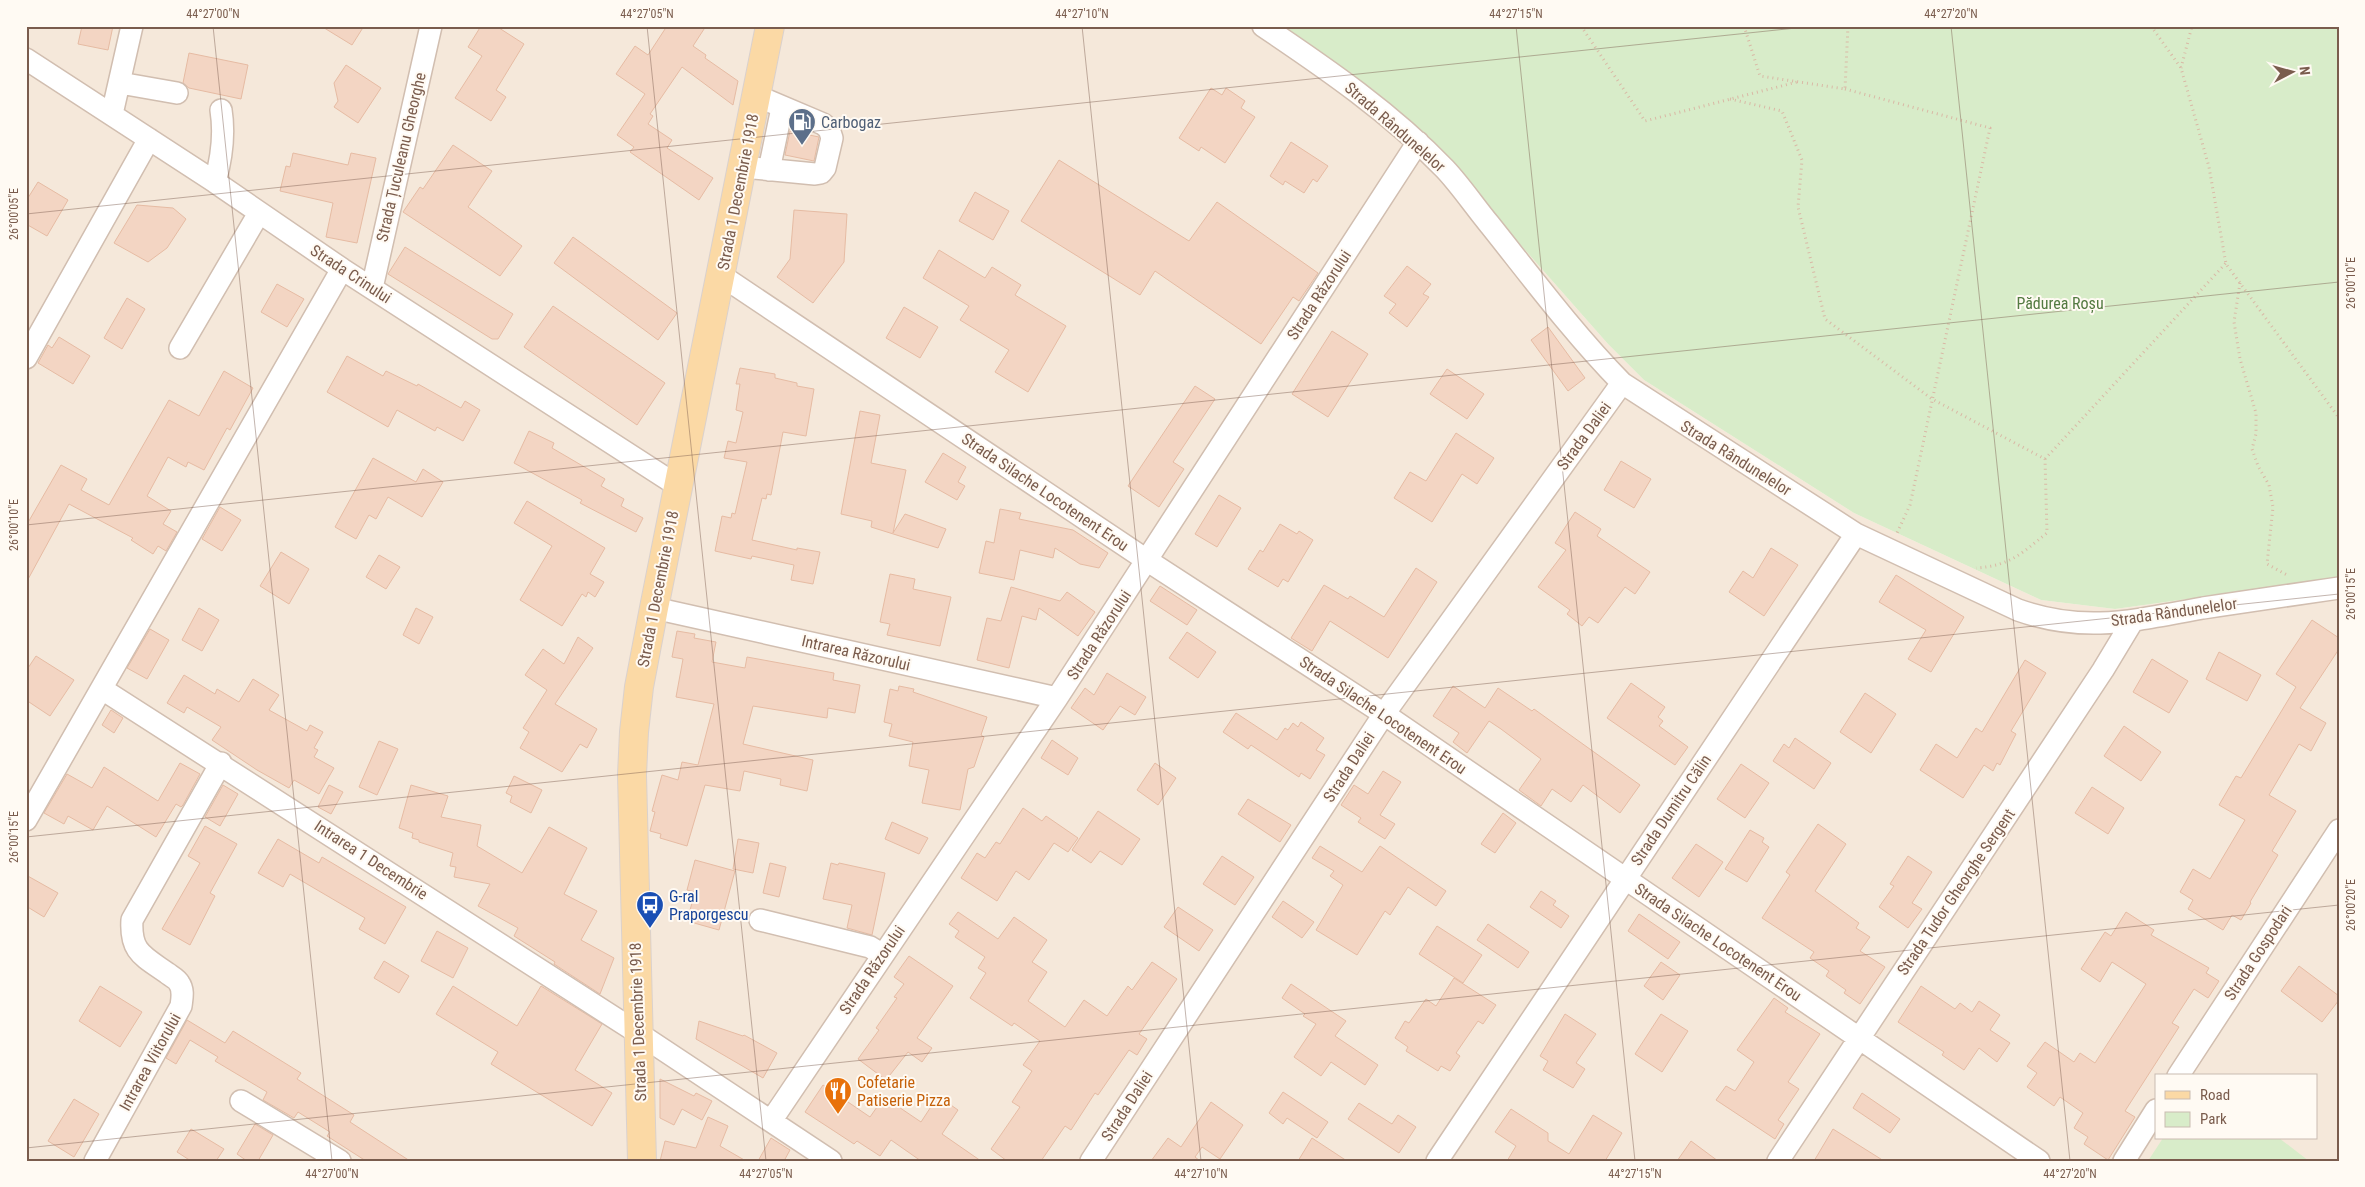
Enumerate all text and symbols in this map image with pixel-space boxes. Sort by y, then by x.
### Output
text: 44°27'00"N [186,7,240,21]
text: 44°27'05"N [620,7,674,21]
text: 44°27'10"N [1055,7,1109,21]
text: 44°27'15"N [1489,7,1543,21]
text: 44°27'20"N [1924,7,1978,21]
north arrow [2268,48,2318,98]
text: N [2297,66,2313,76]
street label: Strada Țuculeanu Gheorghe [372,70,431,244]
street label: Strada Rândunelelor [1341,78,1449,176]
fuel station icon: Carbogaz [787,107,817,146]
street label: Strada 1 Decembrie 1918 [714,112,762,272]
place label: Carbogaz [821,113,881,132]
text: 26°00'05"E [7,188,21,240]
street label: Strada Crinului [307,241,395,307]
street label: Strada Răzorului [1283,247,1355,343]
text: 26°00'10"E [2344,257,2358,309]
park label: Pădurea Roșu [2016,294,2104,314]
street label: Strada Daliei [1553,398,1615,474]
street label: Strada Rândunelelor [1677,416,1795,500]
street label: Strada Silache Locotenent Erou [958,429,1132,555]
text: 26°00'10"E [7,499,21,551]
street label: Strada 1 Decembrie 1918 [634,509,682,669]
text: 26°00'15"E [2344,568,2358,620]
street label: Strada Răzorului [1063,587,1135,683]
street label: Strada Rândunelelor [2110,594,2238,630]
street label: Intrarea Răzorului [800,631,912,675]
street label: Strada Silache Locotenent Erou [1296,652,1470,778]
street label: Strada Daliei [1319,728,1379,806]
street label: Strada Dumitru Călin [1627,751,1715,869]
street label: Strada Tudor Gheorghe Sergent [1893,805,2019,979]
text: 26°00'15"E [7,811,21,863]
street label: Intrarea 1 Decembrie [311,816,431,904]
street label: Strada Silache Locotenent Erou [1631,879,1805,1005]
text: 26°00'20"E [2344,879,2358,931]
place label: G-ral Praporgescu [669,887,749,924]
bus stop icon: G-ral Praporgescu [635,890,665,929]
street label: Strada Gospodari [2220,902,2296,1004]
street label: Strada Răzorului [835,922,909,1018]
street label: Strada 1 Decembrie 1918 [626,942,650,1102]
street label: Intrarea Viitorului [115,1010,185,1114]
street label: Strada Daliei [1097,1067,1157,1145]
place label: Cofetarie Patiserie Pizza [857,1073,951,1110]
legend [2155,1074,2318,1140]
restaurant icon: Cofetarie Patiserie Pizza [823,1076,853,1115]
text: Road [2200,1086,2230,1104]
text: Park [2200,1110,2227,1128]
text: 44°27'00"N [305,1167,359,1181]
text: 44°27'05"N [739,1167,793,1181]
text: 44°27'10"N [1174,1167,1228,1181]
text: 44°27'15"N [1608,1167,1662,1181]
text: 44°27'20"N [2043,1167,2097,1181]

